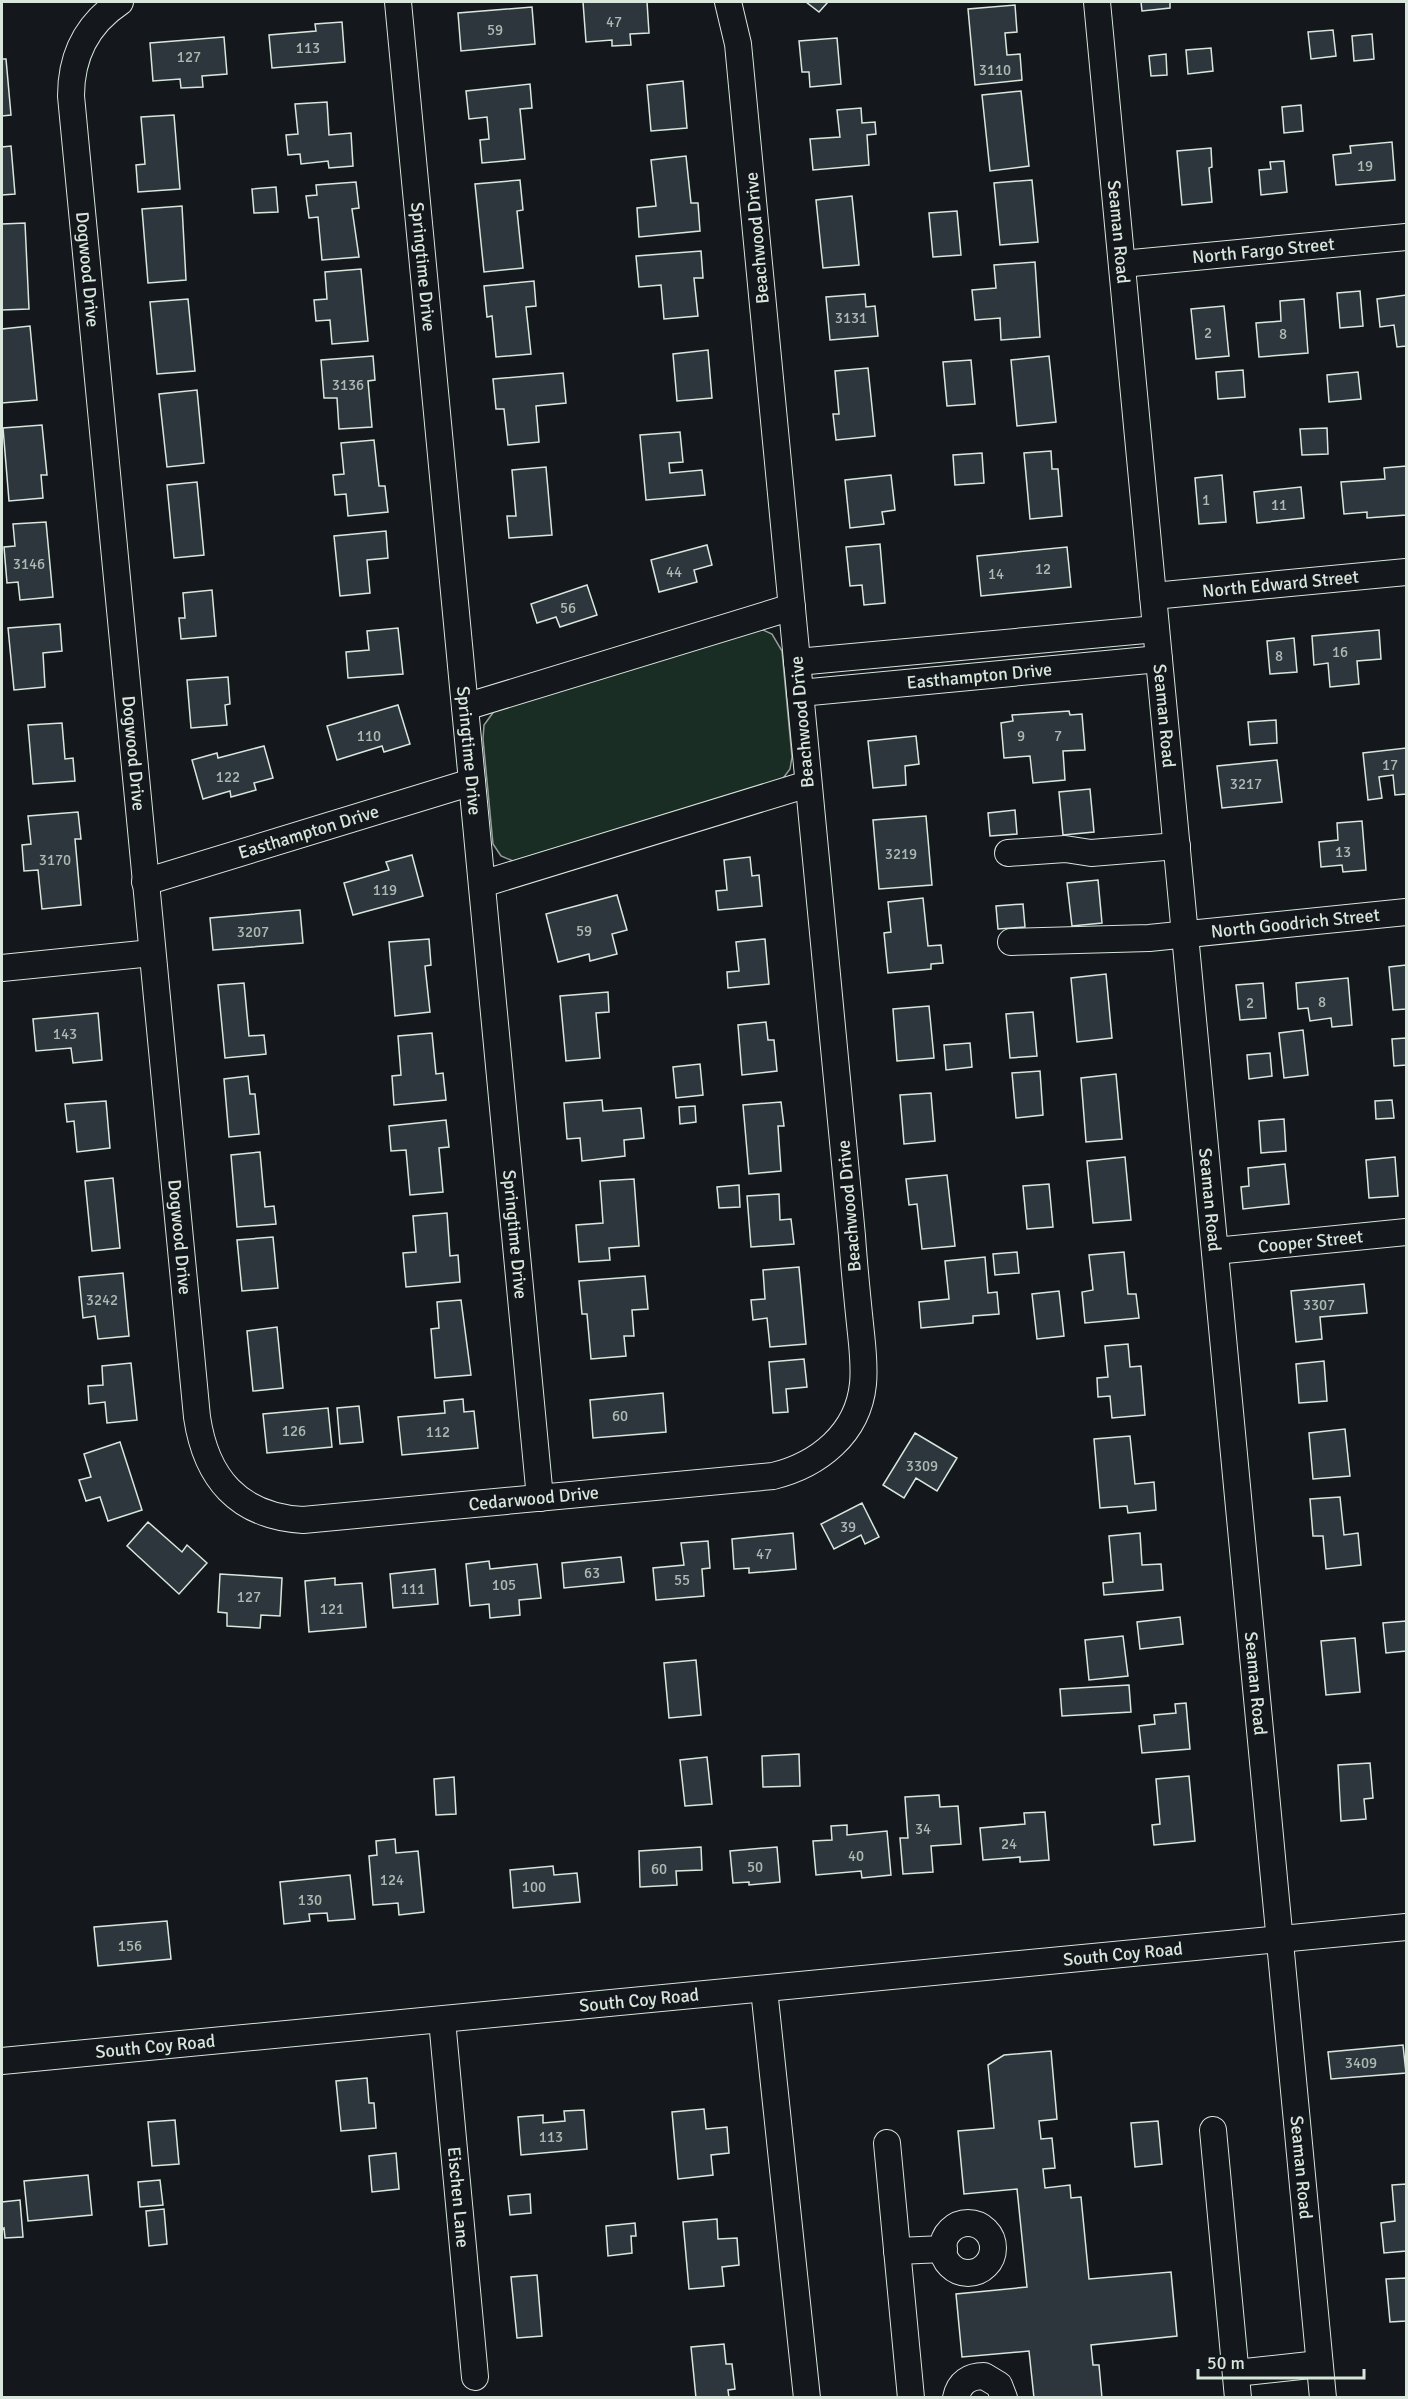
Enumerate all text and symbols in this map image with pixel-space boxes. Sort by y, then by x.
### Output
house number: 47 [606,13,622,31]
house number: 59 [487,21,503,39]
house number: 113 [296,39,320,57]
house number: 127 [177,48,201,66]
house number: 3110 [979,61,1011,79]
house number: 19 [1357,157,1373,175]
street label: Beachwood Drive [740,171,774,305]
street label: Seaman Road [1103,179,1135,285]
street label: Springtime Drive [406,201,440,332]
street label: Dogwood Drive [71,211,104,328]
street label: North Fargo Street [1191,233,1336,268]
house number: 3131 [835,309,867,327]
house number: 2 [1204,324,1212,342]
house number: 8 [1279,325,1287,343]
house number: 3136 [332,376,364,394]
house number: 1 [1202,491,1210,509]
house number: 11 [1271,496,1287,514]
house number: 3146 [13,555,45,573]
house number: 12 [1035,560,1051,578]
house number: 44 [666,563,682,581]
house number: 14 [988,565,1004,583]
street label: North Edward Street [1201,566,1360,602]
house number: 56 [560,599,576,617]
house number: 16 [1332,643,1348,661]
house number: 8 [1275,647,1283,665]
street label: Beachwood Drive [785,655,819,789]
street label: Easthampton Drive [906,658,1053,694]
street label: Seaman Road [1148,663,1180,769]
street label: Springtime Drive [452,685,486,816]
street label: Dogwood Drive [117,695,150,812]
house number: 110 [357,727,381,745]
house number: 9 [1017,727,1025,745]
house number: 7 [1054,727,1062,745]
house number: 17 [1382,756,1398,774]
house number: 122 [216,768,240,786]
house number: 3217 [1230,775,1262,793]
street label: Easthampton Drive [236,800,381,864]
house number: 13 [1335,843,1351,861]
house number: 3219 [885,845,917,863]
house number: 3170 [39,851,71,869]
house number: 119 [373,881,397,899]
street label: North Goodrich Street [1210,904,1381,943]
house number: 59 [576,922,592,940]
house number: 3207 [237,923,269,941]
house number: 8 [1318,993,1326,1011]
house number: 2 [1246,994,1254,1012]
house number: 143 [53,1025,77,1043]
street label: Beachwood Drive [832,1139,866,1273]
street label: Seaman Road [1194,1147,1226,1252]
street label: Springtime Drive [498,1169,532,1300]
street label: Dogwood Drive [163,1178,196,1296]
street label: Cooper Street [1257,1225,1364,1258]
house number: 3242 [86,1291,118,1309]
house number: 3307 [1303,1296,1335,1314]
house number: 60 [612,1407,628,1425]
house number: 126 [282,1422,306,1440]
house number: 112 [426,1423,450,1441]
house number: 3309 [906,1457,938,1475]
street label: Cedarwood Drive [468,1481,600,1515]
house number: 39 [840,1518,856,1536]
house number: 47 [756,1545,772,1563]
house number: 63 [584,1564,600,1582]
house number: 55 [674,1571,690,1589]
house number: 105 [492,1576,516,1594]
house number: 111 [401,1580,425,1598]
house number: 127 [237,1588,261,1606]
house number: 121 [320,1600,344,1618]
street label: Seaman Road [1240,1631,1271,1736]
house number: 34 [915,1820,931,1838]
house number: 24 [1001,1835,1017,1853]
house number: 40 [848,1847,864,1865]
house number: 50 [747,1858,763,1876]
house number: 60 [651,1860,667,1878]
house number: 124 [380,1871,404,1889]
house number: 100 [522,1878,546,1896]
house number: 130 [298,1891,322,1909]
house number: 156 [118,1937,142,1955]
street label: South Coy Road [1062,1937,1184,1971]
street label: South Coy Road [578,1984,700,2017]
street label: South Coy Road [94,2030,216,2063]
house number: 3409 [1345,2054,1377,2072]
street label: Seaman Road [1285,2115,1317,2220]
house number: 113 [539,2128,563,2146]
street label: Eischen Lane [443,2146,474,2249]
scale bar [1198,2342,1364,2380]
text: 50 m [1207,2352,1245,2374]

